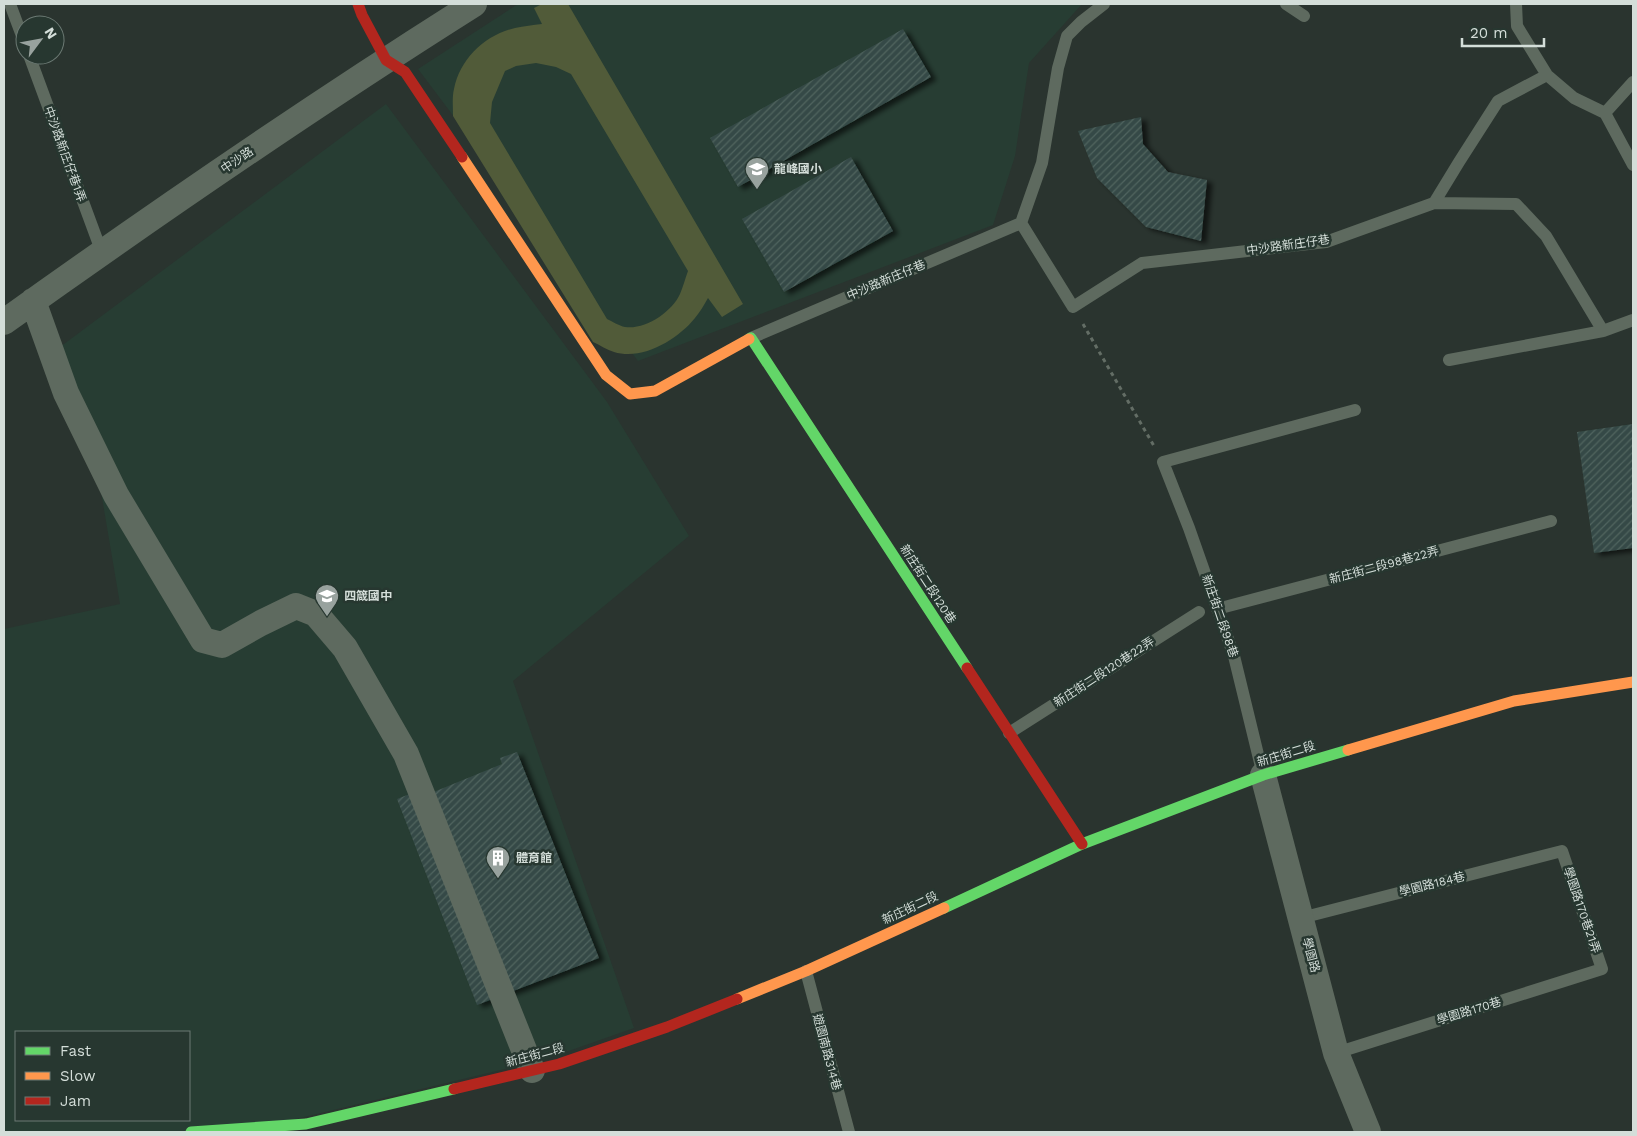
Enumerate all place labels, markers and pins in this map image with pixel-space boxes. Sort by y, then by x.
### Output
school or university icon: 龍峰國小 [744,156,770,190]
place label: 龍峰國小 [774,162,822,176]
school or university icon: 四箴國中 [314,583,340,617]
place label: 四箴國中 [344,589,392,603]
building icon: 體育館 [485,845,511,879]
place label: 體育館 [516,851,552,865]

